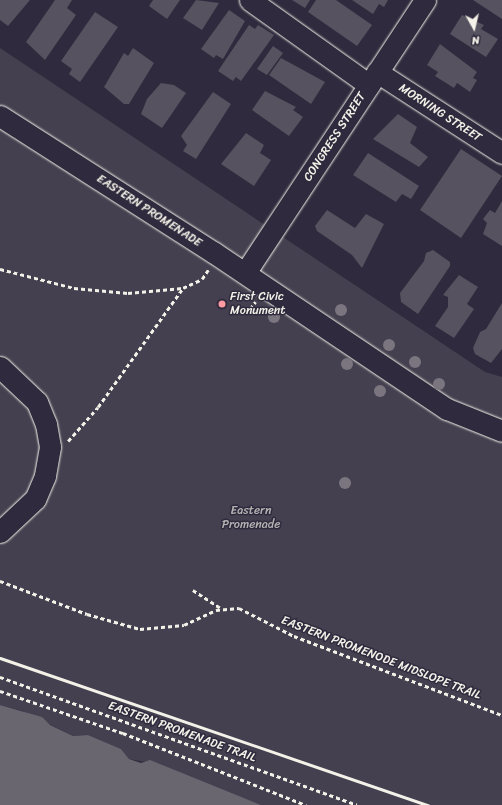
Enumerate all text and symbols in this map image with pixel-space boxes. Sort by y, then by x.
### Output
north arrow [454,8,494,48]
text: N [471,30,481,50]
street label: MORNING STREET [395,81,485,145]
street label: CONGRESS STREET [301,90,369,184]
street label: EASTERN PROMENADE [94,172,204,250]
place label: First Civic Monument [230,290,286,318]
marker: First Civic Monument [217,299,227,309]
park label: Eastern Promenade [222,504,280,532]
street label: EASTERN PROMENODE MIDSLOPE TRAIL [278,613,484,703]
street label: EASTERN PROMENADE TRAIL [106,698,258,766]

